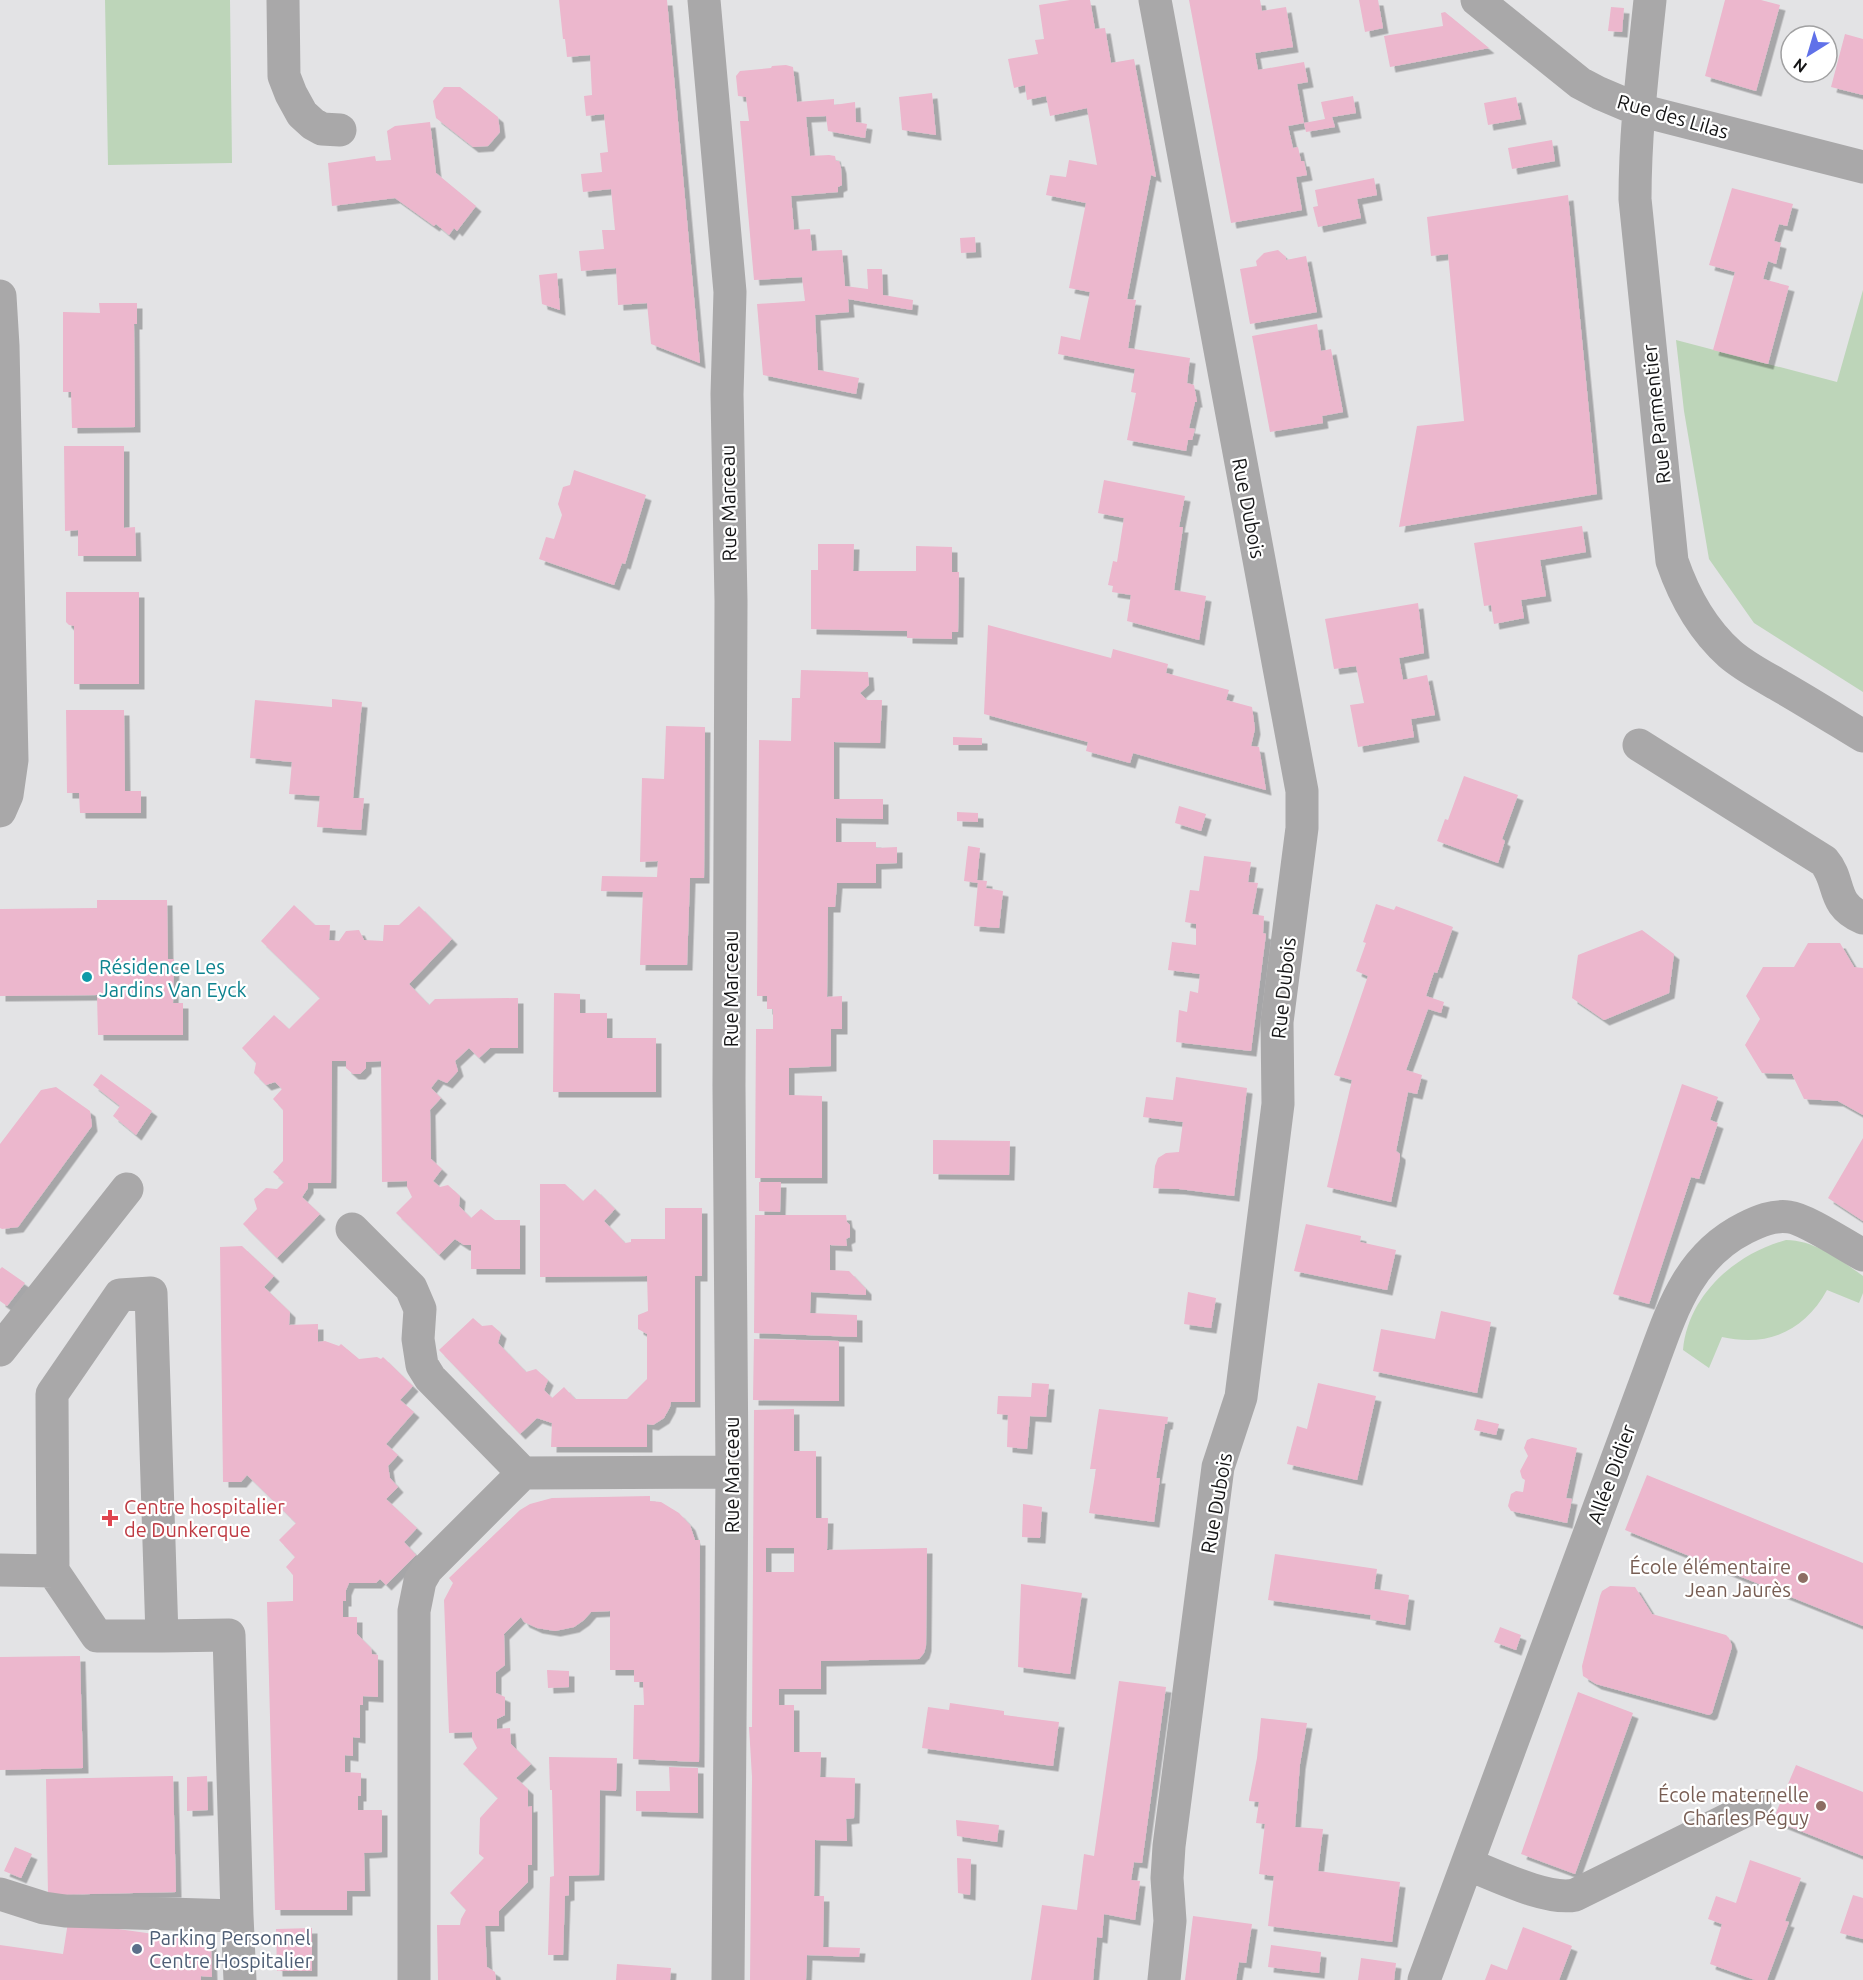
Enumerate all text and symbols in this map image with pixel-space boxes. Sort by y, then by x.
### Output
north arrow [1779,24,1839,84]
text: N [1790,55,1810,77]
street label: Rue des Lilas [1615,89,1731,143]
street label: Rue Parmentier [1637,343,1675,485]
street label: Rue Marceau [715,444,741,562]
street label: Rue Dubois [1228,456,1270,560]
street label: Rue Marceau [719,931,742,1047]
street label: Rue Dubois [1266,936,1300,1040]
place label: Résidence Les Jardins Van Eyck [99,955,247,1001]
marker: Résidence Les Jardins Van Eyck [80,970,94,984]
street label: Rue Marceau [720,1417,743,1533]
street label: Allée Didier [1582,1421,1640,1527]
street label: Rue Dubois [1196,1451,1236,1555]
place label: Centre hospitalier de Dunkerque [124,1495,285,1541]
marker: Centre hospitalier de Dunkerque [101,1509,119,1527]
place label: École élémentaire Jean Jaurès [1629,1555,1791,1601]
marker: École élémentaire Jean Jaurès [1796,1571,1810,1585]
place label: École maternelle Charles Péguy [1658,1783,1809,1829]
marker: École maternelle Charles Péguy [1814,1799,1828,1813]
place label: Parking Personnel Centre Hospitalier [149,1926,313,1972]
marker: Parking Personnel Centre Hospitalier [130,1942,144,1956]

